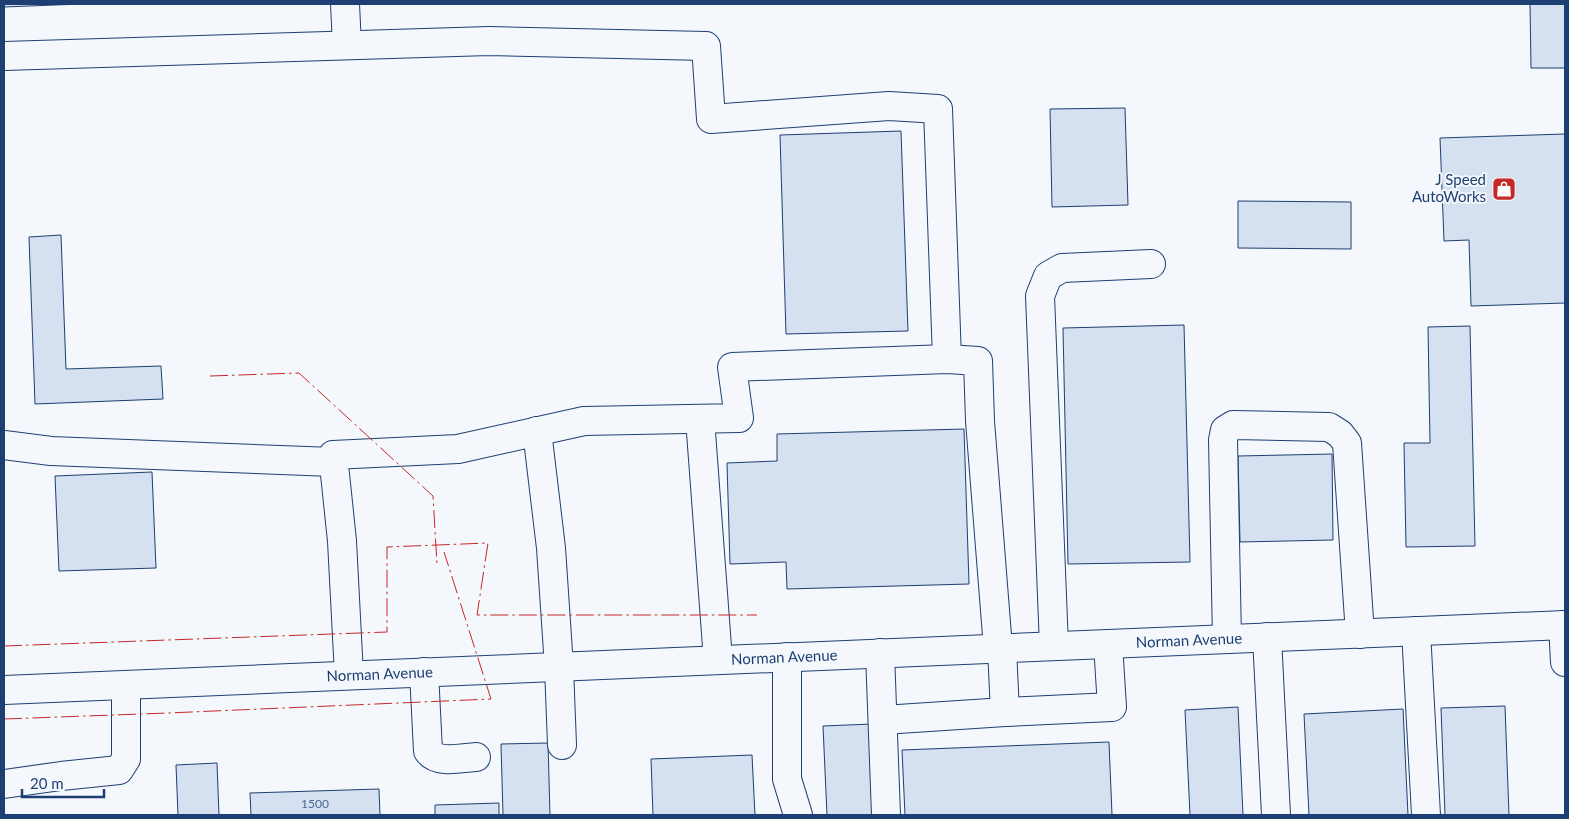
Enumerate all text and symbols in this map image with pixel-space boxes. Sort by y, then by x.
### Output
place label: J Speed AutoWorks [1412,170,1486,205]
shop icon: J Speed AutoWorks [1491,176,1517,202]
street label: Norman Avenue [1135,628,1243,651]
street label: Norman Avenue [731,645,838,668]
street label: Norman Avenue [326,662,433,685]
scale bar [22,766,105,798]
text: 20 m [30,774,64,792]
house number: 1500 [301,796,329,811]

